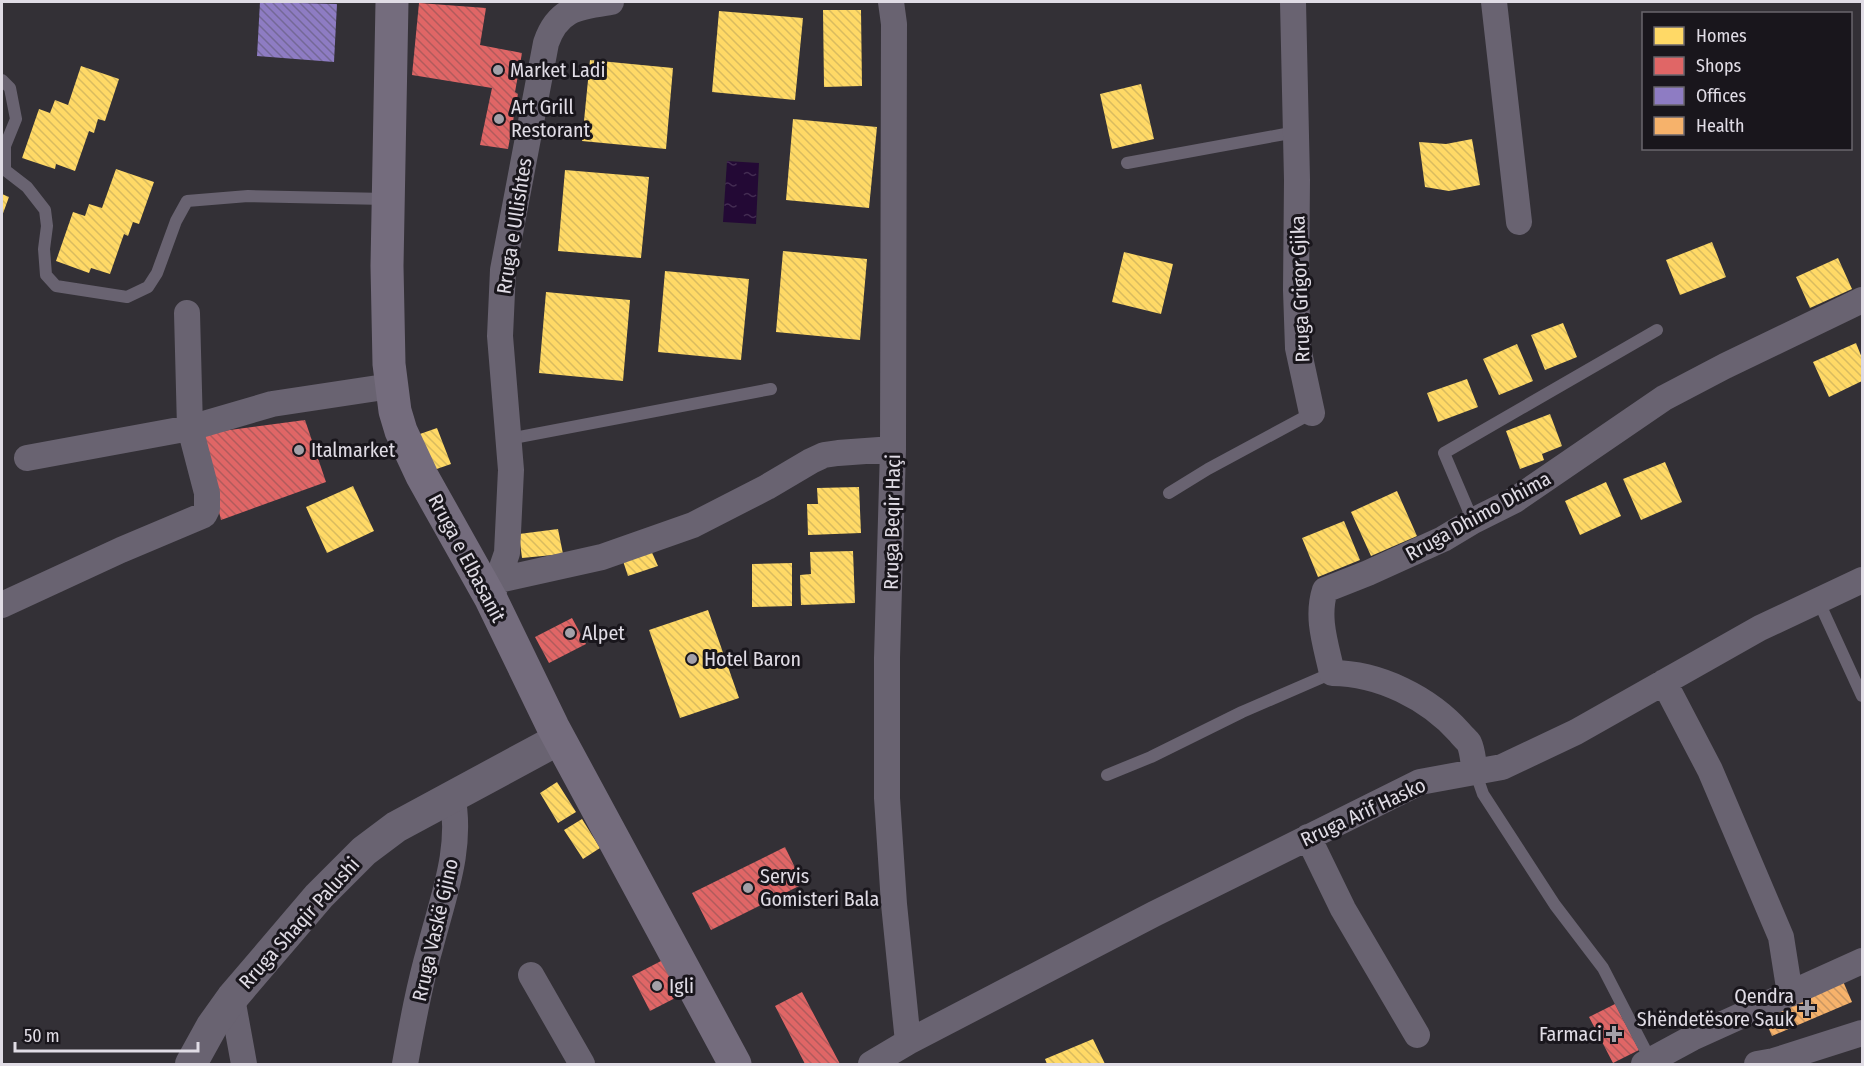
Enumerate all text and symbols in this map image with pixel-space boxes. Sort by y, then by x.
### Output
legend [1642,12,1852,150]
text: Homes [1696,25,1747,47]
text: Shops [1696,55,1741,77]
place label: Market Ladi [510,58,606,82]
marker: Market Ladi [491,63,505,77]
text: Offices [1696,85,1746,107]
place label: Art Grill Restorant [511,95,590,142]
marker: Art Grill Restorant [492,112,506,126]
text: Health [1696,115,1744,137]
street label: Rruga e Ullishtes [491,156,537,296]
street label: Rruga Grigor Gjika [1285,215,1315,363]
place label: Italmarket [311,438,396,462]
marker: Italmarket [292,443,306,457]
street label: Rruga Beqir Haçi [879,454,905,590]
street label: Rruga Dhimo Dhima [1401,466,1555,566]
street label: Rruga e Elbasanit [423,490,511,626]
place label: Alpet [582,621,625,645]
marker: Alpet [563,626,577,640]
place label: Hotel Baron [704,647,801,671]
marker: Hotel Baron [685,652,699,666]
street label: Rruga Arif Hasko [1297,773,1429,851]
street label: Rruga Shaqir Palushi [234,852,364,994]
street label: Rruga Vaskë Gjino [407,856,463,1004]
place label: Servis Gomisteri Bala [760,864,879,911]
marker: Servis Gomisteri Bala [741,881,755,895]
place label: Igli [669,974,694,998]
marker: Igli [650,979,664,993]
place label: Qendra Shëndetësore Sauk [1637,984,1795,1031]
marker: Qendra Shëndetësore Sauk [1798,999,1816,1017]
scale bar [15,1015,198,1053]
place label: Farmaci [1539,1022,1602,1046]
text: 50 m [24,1025,60,1047]
marker: Farmaci [1607,1027,1621,1041]

